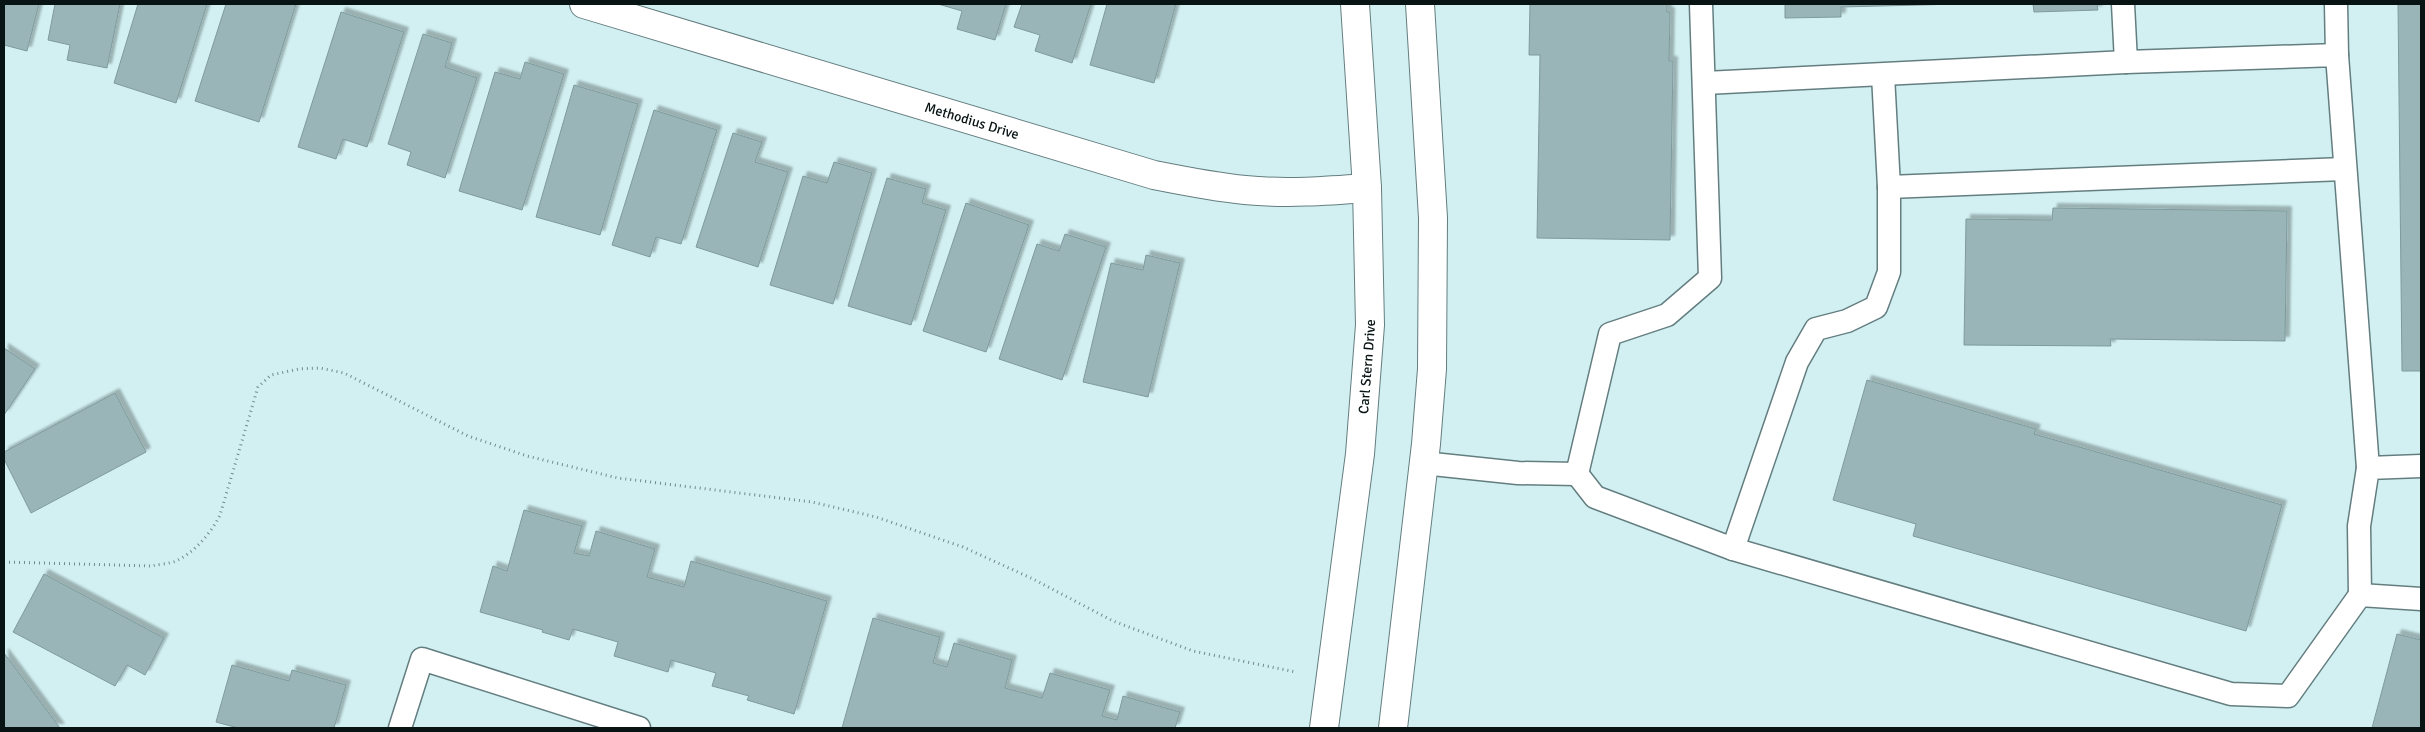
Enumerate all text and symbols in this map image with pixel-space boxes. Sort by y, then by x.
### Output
street label: Methodius Drive [923,98,1021,143]
street label: Carl Stern Drive [1355,319,1379,414]

